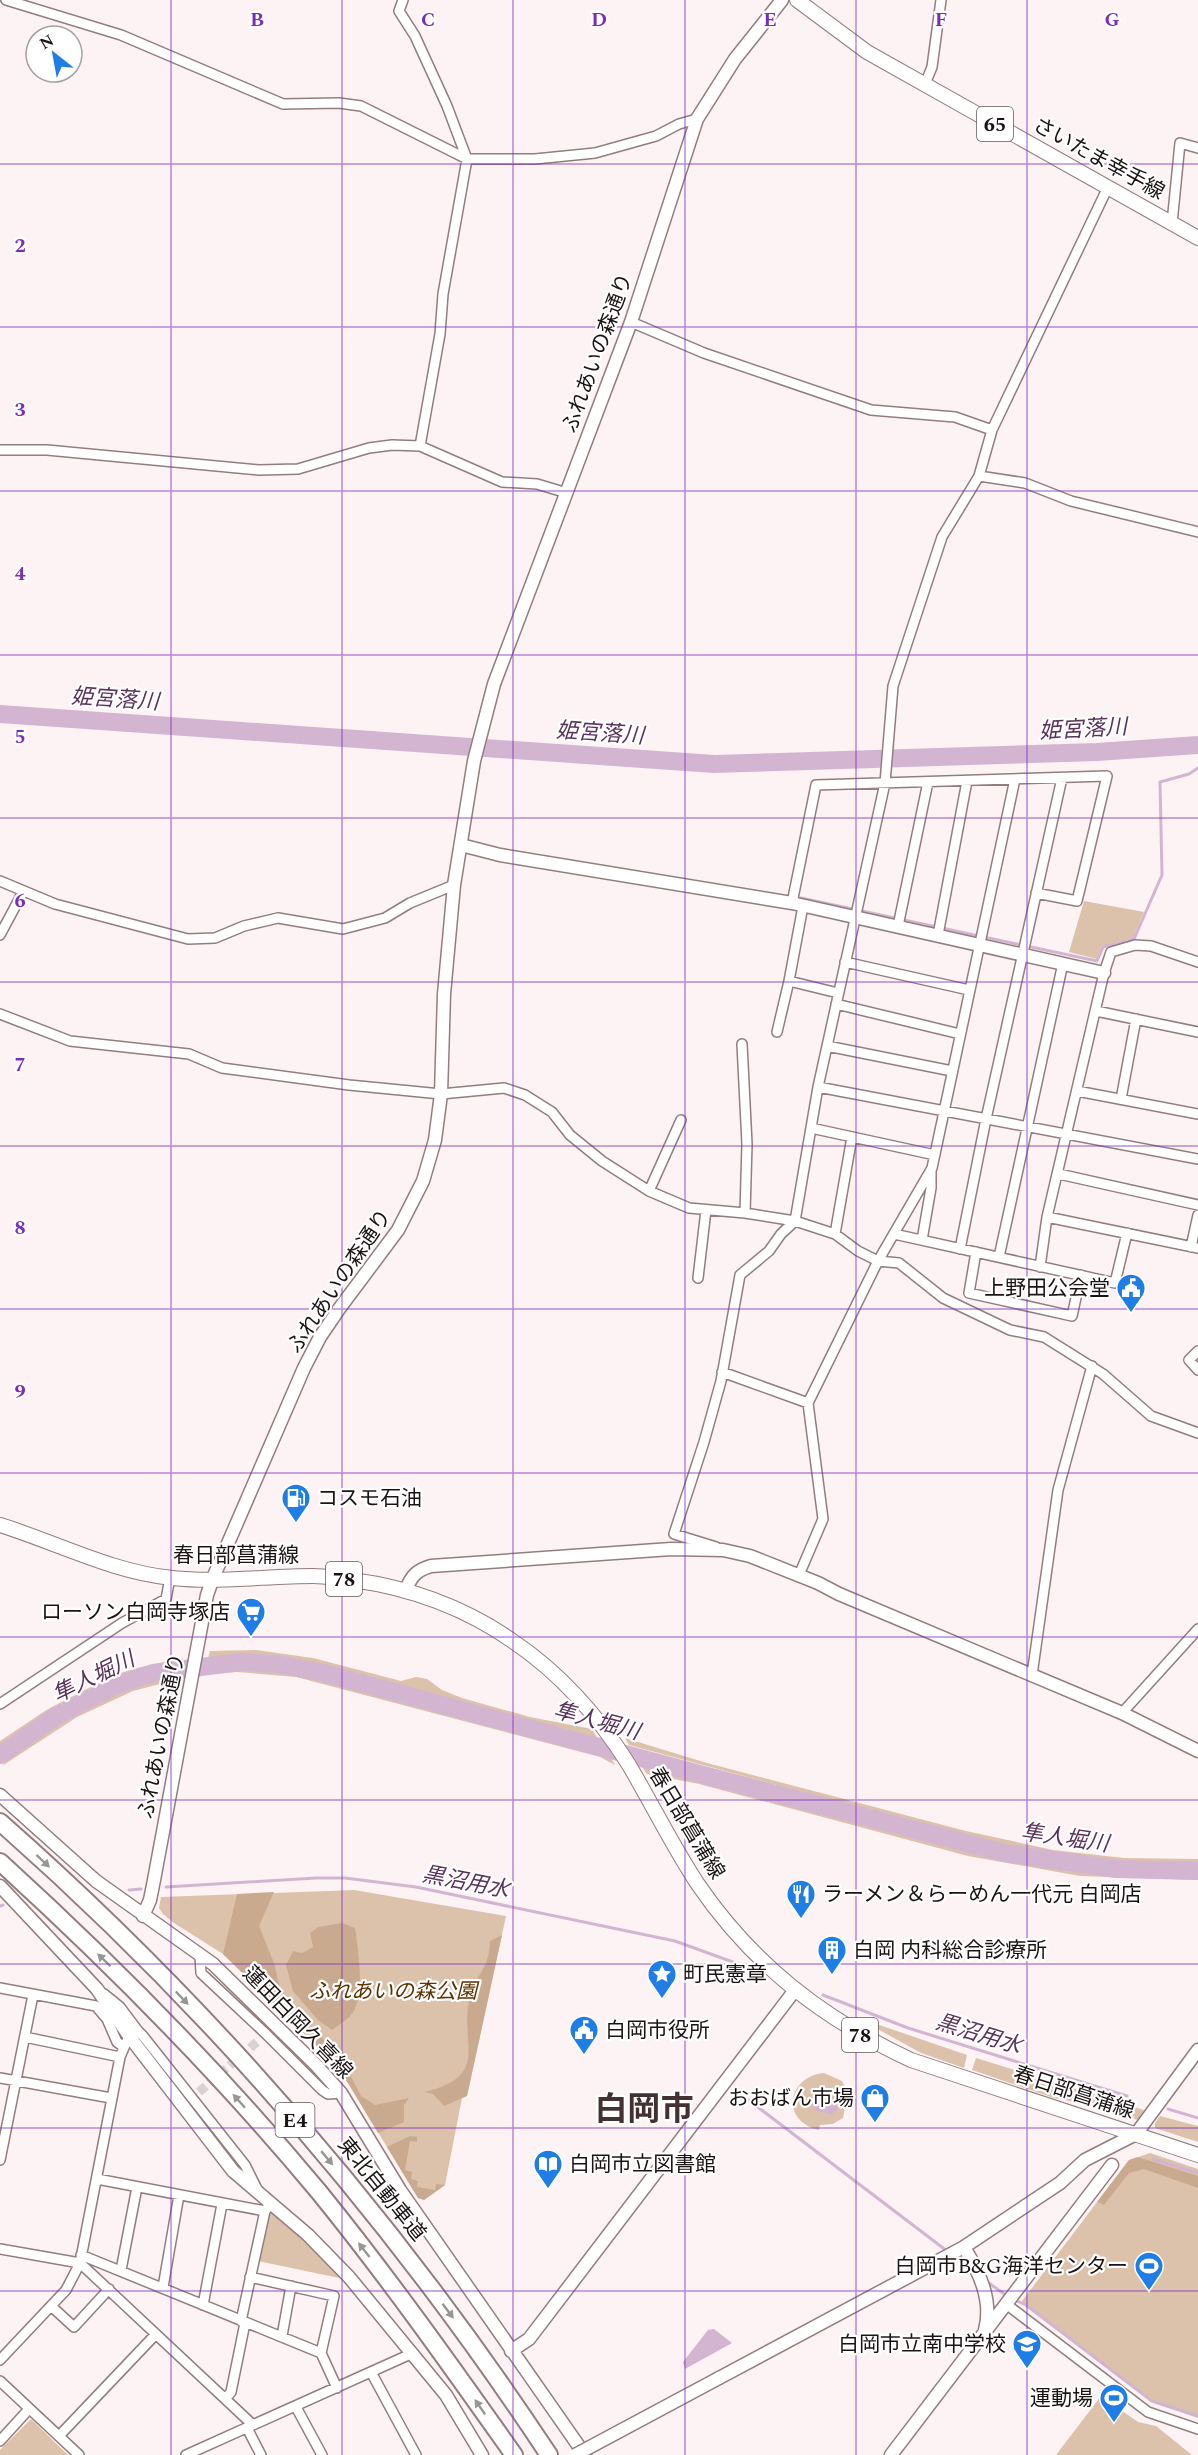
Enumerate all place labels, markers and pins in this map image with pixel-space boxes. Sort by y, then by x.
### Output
public building icon: 上野田公会堂 [1115,1272,1147,1314]
place label: 上野田公会堂 [984,1273,1110,1305]
fuel station icon: コスモ石油 [280,1482,312,1524]
place label: コスモ石油 [317,1483,422,1515]
supermarket icon: ローソン白岡寺塚店 [235,1596,267,1638]
place label: ローソン白岡寺塚店 [41,1597,230,1629]
restaurant icon: ラーメン＆らーめん一代元 白岡店 [785,1878,817,1920]
place label: ラーメン＆らーめん一代元 白岡店 [822,1879,1141,1911]
building icon: 白岡 内科総合診療所 [816,1934,848,1976]
place label: 白岡 内科総合診療所 [853,1935,1047,1967]
place icon: 町民憲章 [646,1958,678,2000]
place label: 町民憲章 [683,1959,767,1991]
public building icon: 白岡市役所 [568,2014,600,2056]
place label: 白岡市役所 [605,2015,710,2047]
shop icon: おおばん市場 [859,2082,891,2124]
place label: おおばん市場 [728,2083,854,2115]
library icon: 白岡市立図書館 [532,2148,564,2190]
place label: 白岡市立図書館 [569,2149,716,2181]
sports icon: 白岡市B&G海洋センター [1133,2250,1165,2292]
place label: 白岡市B&G海洋センター [894,2251,1128,2283]
school or university icon: 白岡市立南中学校 [1011,2328,1043,2370]
place label: 白岡市立南中学校 [838,2329,1006,2361]
sports icon: 運動場 [1098,2382,1130,2424]
place label: 運動場 [1030,2383,1093,2415]

